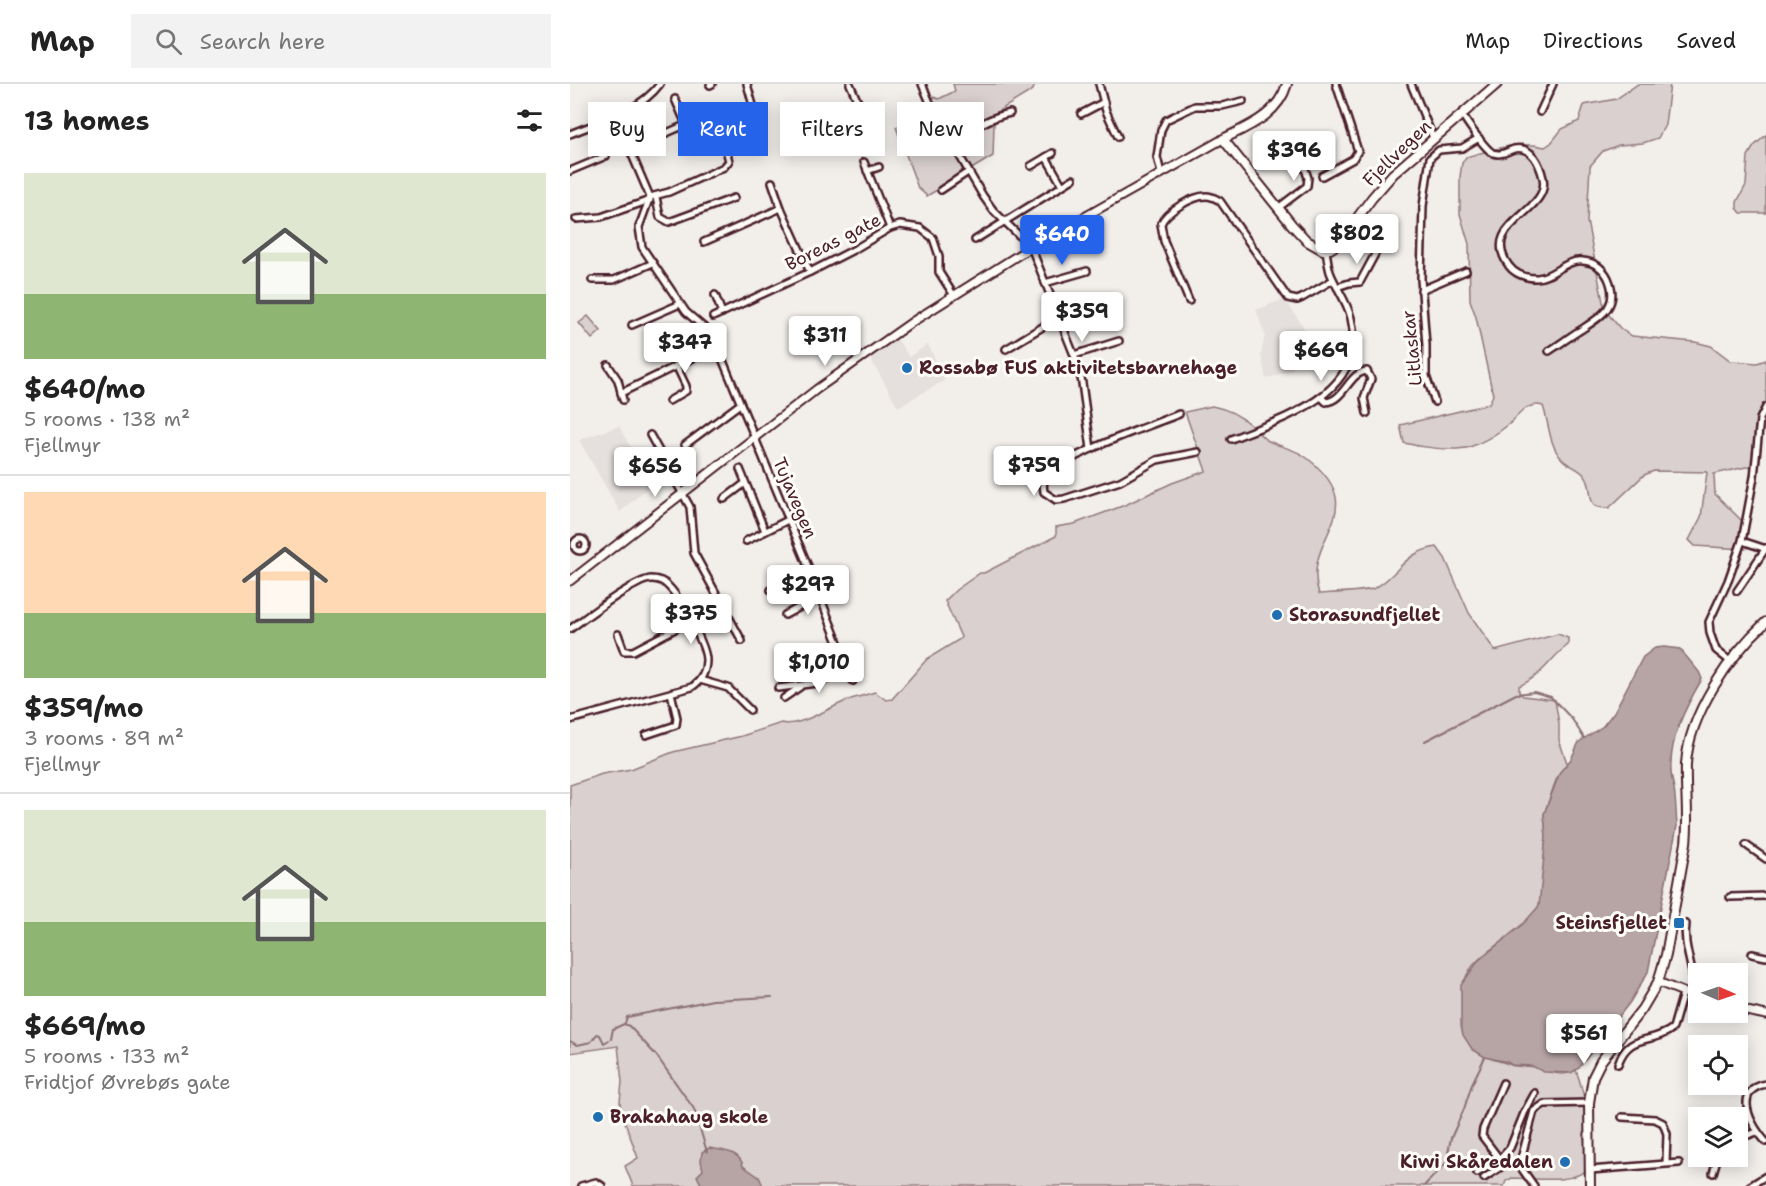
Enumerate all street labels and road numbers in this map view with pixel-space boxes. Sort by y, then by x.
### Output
street label: Fjellvegen [1358,114,1436,192]
street label: Boreas gate [781,208,885,276]
street label: Litlaskar [1396,309,1428,387]
street label: Tujavegen [767,454,823,542]

